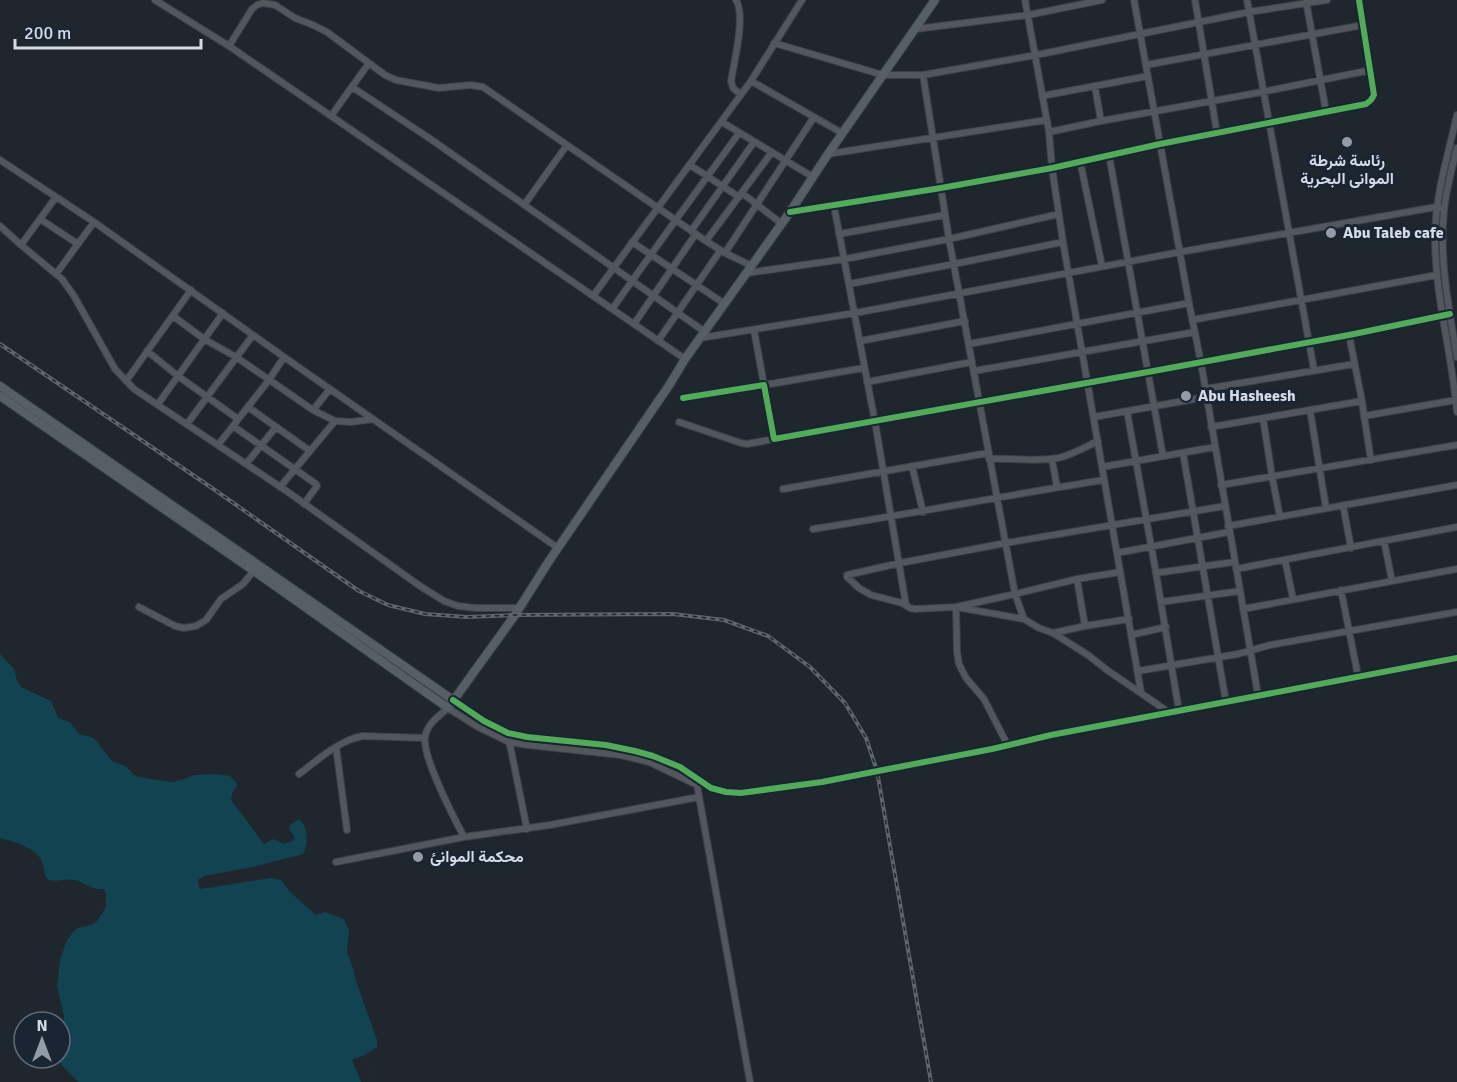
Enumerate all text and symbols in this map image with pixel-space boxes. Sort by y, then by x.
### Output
scale bar [15,12,201,50]
text: 200 m [24,22,71,44]
marker: رئاسة شرطة الموانى البحرية [1340,135,1354,149]
place label: رئاسة شرطة الموانى البحرية [1300,151,1394,189]
place label: Abu Taleb cafe [1343,223,1444,243]
marker: Abu Taleb cafe [1324,226,1338,240]
place label: Abu Hasheesh [1198,386,1296,406]
marker: Abu Hasheesh [1179,389,1193,403]
place label: محكمة الموانئ [430,847,524,867]
marker: محكمة الموانئ [411,850,425,864]
north arrow [12,1010,72,1070]
text: N [36,1016,48,1036]

